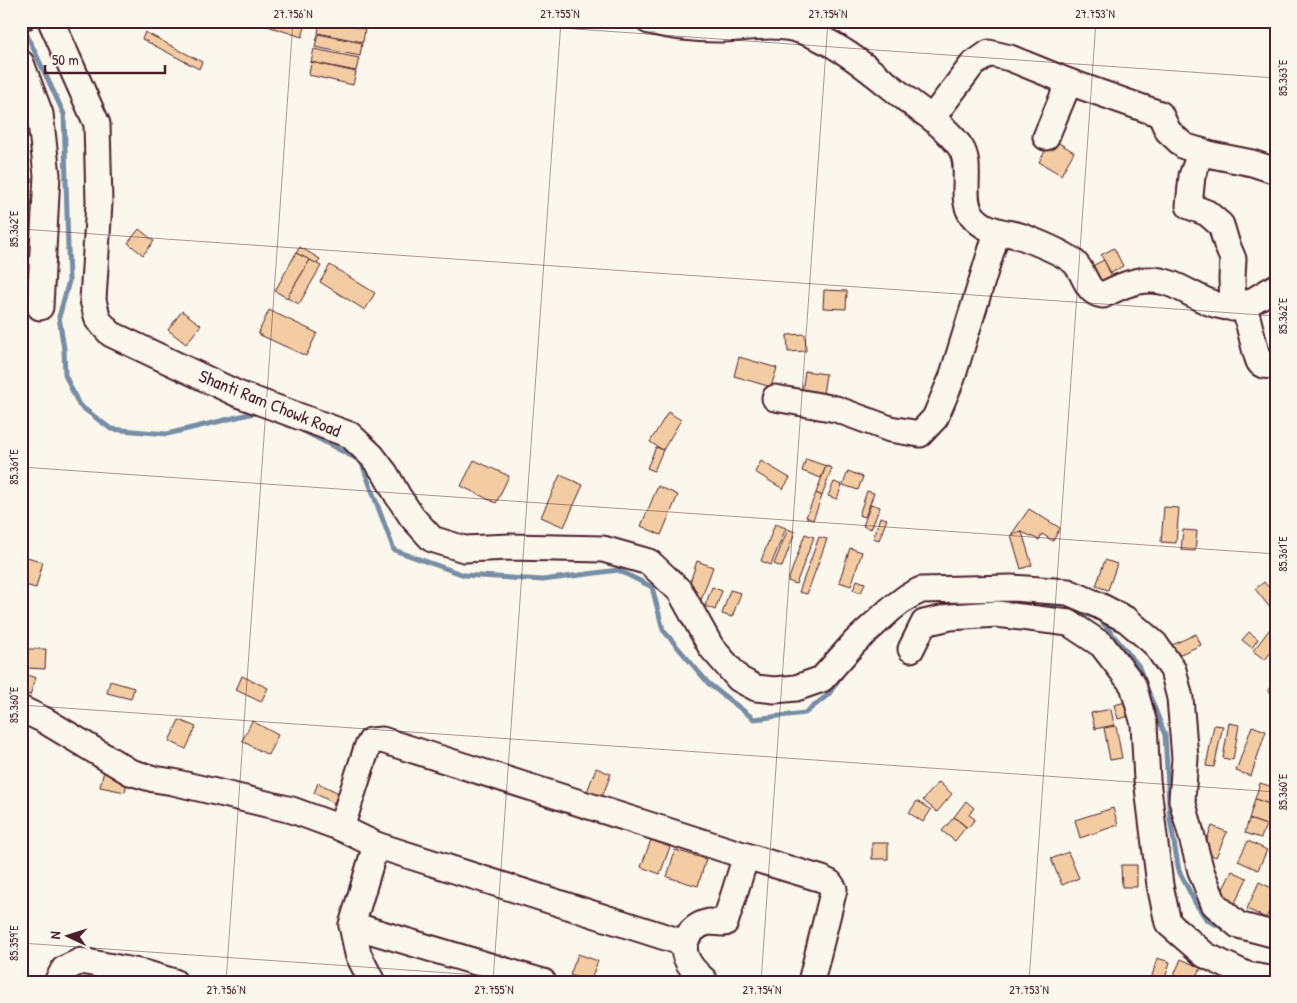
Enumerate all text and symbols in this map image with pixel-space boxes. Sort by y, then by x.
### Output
text: 27.756°N [273,5,313,22]
text: 27.755°N [540,5,580,22]
text: 27.754°N [809,5,847,22]
text: 27.753°N [1075,5,1115,22]
scale bar [45,42,165,74]
text: 50 m [52,49,79,70]
text: 85.363°E [1274,59,1291,96]
text: 85.362°E [5,210,22,247]
text: 85.362°E [1274,297,1291,334]
street label: Shanti Ram Chowk Road [195,363,345,443]
text: 85.361°E [5,449,22,485]
text: 85.361°E [1274,536,1291,572]
text: 85.360°E [5,686,22,723]
text: 85.360°E [1274,773,1291,810]
north arrow [42,910,92,960]
text: 85.359°E [5,924,22,961]
text: N [45,930,64,939]
text: 27.756°N [206,981,246,998]
text: 27.755°N [474,981,514,998]
text: 27.754°N [743,981,781,998]
text: 27.753°N [1009,981,1049,998]

